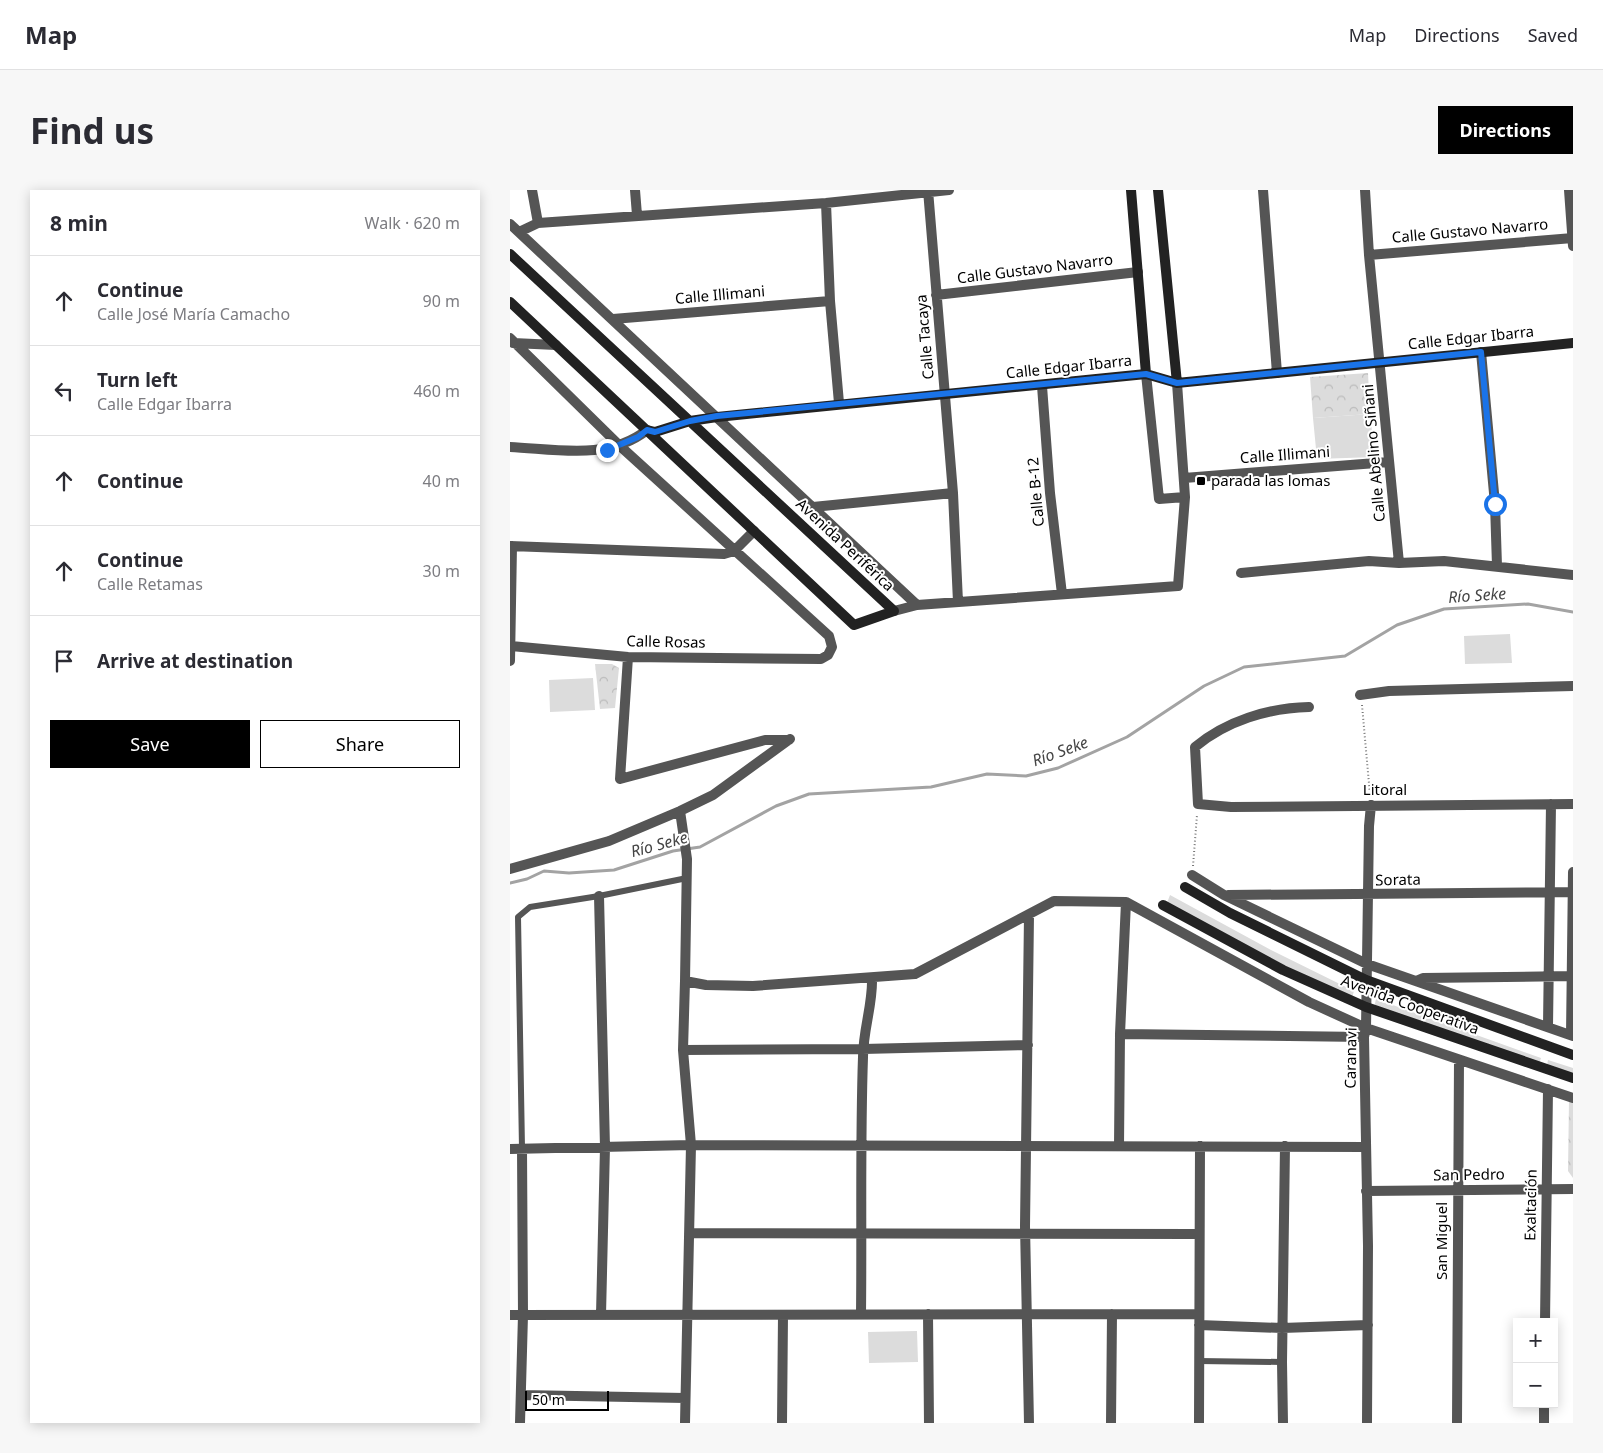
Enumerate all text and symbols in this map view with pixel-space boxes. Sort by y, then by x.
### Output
text: Map [25,18,77,51]
text: Map [1349,23,1386,47]
text: Directions [1414,23,1500,47]
text: Saved [1528,23,1578,47]
button: Directions [1438,106,1573,154]
text: Find us [30,107,154,154]
text: 8 min [50,209,108,237]
text: Walk · 620 m [365,212,460,234]
street label: Calle Gustavo Navarro [1391,213,1549,247]
street label: Calle Gustavo Navarro [956,249,1114,287]
text: Continue [97,277,183,303]
street label: Calle Illimani [674,280,766,308]
icon: ahead [50,287,78,315]
text: 90 m [423,290,460,312]
street label: Calle Tacaya [910,294,938,380]
text: Calle José María Camacho [97,303,290,325]
street label: Calle Edgar Ibarra [1407,320,1535,354]
street label: Calle Edgar Ibarra [1005,349,1133,383]
text: Turn left [97,367,178,393]
icon: left [50,377,78,405]
text: 460 m [413,380,460,402]
street label: Calle Abelino Siñani [1357,383,1389,523]
text: Calle Edgar Ibarra [97,393,232,415]
route end [596,439,619,462]
street label: Calle Illimani [1239,441,1331,467]
street label: Calle B-12 [1022,456,1048,528]
icon: ahead [50,467,78,495]
text: Continue [97,468,183,494]
text: 40 m [423,470,460,492]
place label: parada las lomas [1211,470,1330,490]
marker: parada las lomas [1195,475,1207,487]
route start [1484,493,1507,516]
street label: Avenida Periférica [792,494,899,595]
text: Continue [97,547,183,573]
icon: ahead [50,557,78,585]
text: 30 m [423,560,460,582]
text: Calle Retamas [97,573,203,595]
water label: Río Seke [1447,582,1507,608]
street label: Calle Rosas [626,630,706,652]
icon: arrive [50,647,78,675]
text: Arrive at destination [97,648,293,674]
button: Save [50,720,250,768]
button: Share [260,720,460,768]
water label: Río Seke [1029,731,1091,771]
street label: Litoral [1363,779,1407,799]
water label: Río Seke [628,826,690,862]
street label: Sorata [1375,869,1421,889]
street label: Avenida Cooperativa [1339,970,1482,1038]
street label: Caranavi [1339,1027,1361,1089]
street label: San Pedro [1433,1163,1505,1185]
street label: Exaltación [1519,1169,1541,1241]
street label: San Miguel [1431,1202,1451,1280]
map controls [1513,1318,1558,1408]
button: + [1513,1318,1558,1363]
button: − [1513,1363,1558,1408]
scale bar [525,1388,609,1411]
text: 50 m [532,1390,565,1409]

